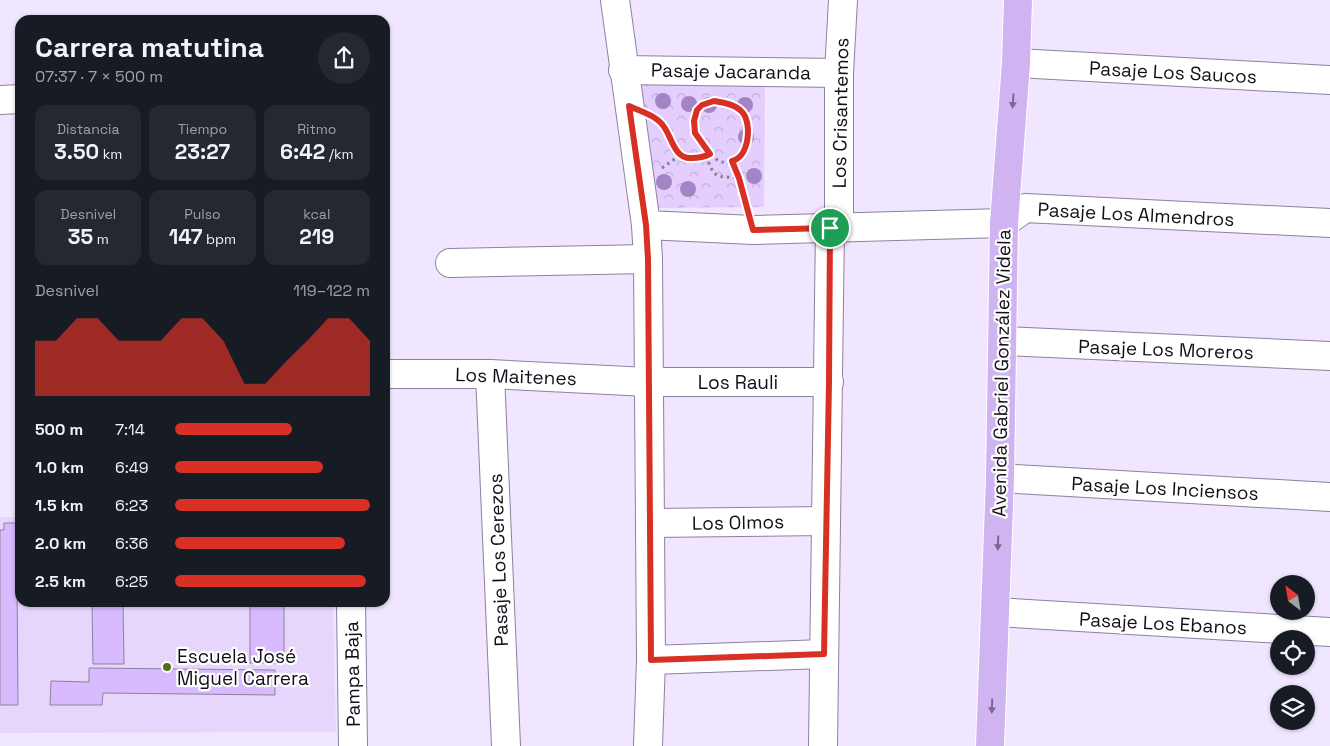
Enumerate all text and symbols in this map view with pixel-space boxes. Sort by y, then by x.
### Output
text: Carrera matutina [35,29,264,65]
button: share [318,32,370,84]
street label: Los Crisantemos [827,37,854,189]
street label: Pasaje Los Saucos [1089,56,1257,89]
street label: Pasaje Jacaranda [651,58,811,85]
text: 07:37 · 7 × 500 m [35,66,163,87]
one-way arrow [1009,93,1017,109]
text: Distancia [57,120,120,138]
text: Tiempo [178,120,227,138]
text: Ritmo [297,120,337,138]
text: 3.50 [54,138,99,165]
text: 23:27 [175,138,230,165]
text: 6:42 [280,138,325,165]
text: km [99,145,122,163]
text: /km [325,145,354,163]
street label: Pasaje Los Almendros [1037,197,1235,232]
text: Desnivel [60,205,116,223]
text: Pulso [184,205,221,223]
text: kcal [303,205,330,223]
pin [809,207,851,249]
icon: arrive [816,214,844,242]
text: 35 [68,223,93,250]
text: 147 [169,223,202,250]
text: 219 [299,223,334,250]
street label: Avenida Gabriel González Videla [986,229,1017,517]
text: m [93,230,109,248]
text: bpm [202,230,236,248]
text: Desnivel [35,280,99,301]
text: 119–122 m [293,280,370,301]
street label: Pasaje Los Moreros [1078,334,1254,365]
street label: Los Maitenes [455,362,577,391]
street label: Los Rauli [698,370,778,395]
text: 500 m [35,419,83,440]
text: 7:14 [115,419,145,440]
text: 1.0 km [35,457,84,478]
text: 6:49 [115,457,149,478]
street label: Pasaje Los Inciensos [1071,471,1259,506]
street label: Pasaje Los Cerezos [483,473,514,647]
text: 1.5 km [35,495,83,516]
text: 6:23 [115,495,148,516]
street label: Los Olmos [692,509,784,536]
text: 2.0 km [35,533,86,554]
text: 6:36 [115,533,148,554]
one-way arrow [994,535,1002,551]
text: 2.5 km [35,571,86,592]
text: 6:25 [115,571,148,592]
north arrow [1270,575,1315,620]
map controls [1270,575,1315,730]
street label: Pasaje Los Ebanos [1078,607,1247,640]
street label: Pampa Baja [339,621,366,727]
button: locate [1270,630,1315,675]
place label: Escuela José Miguel Carrera [177,644,309,691]
marker: Escuela José Miguel Carrera [161,661,173,673]
button: layers [1270,685,1315,730]
one-way arrow [988,698,996,714]

